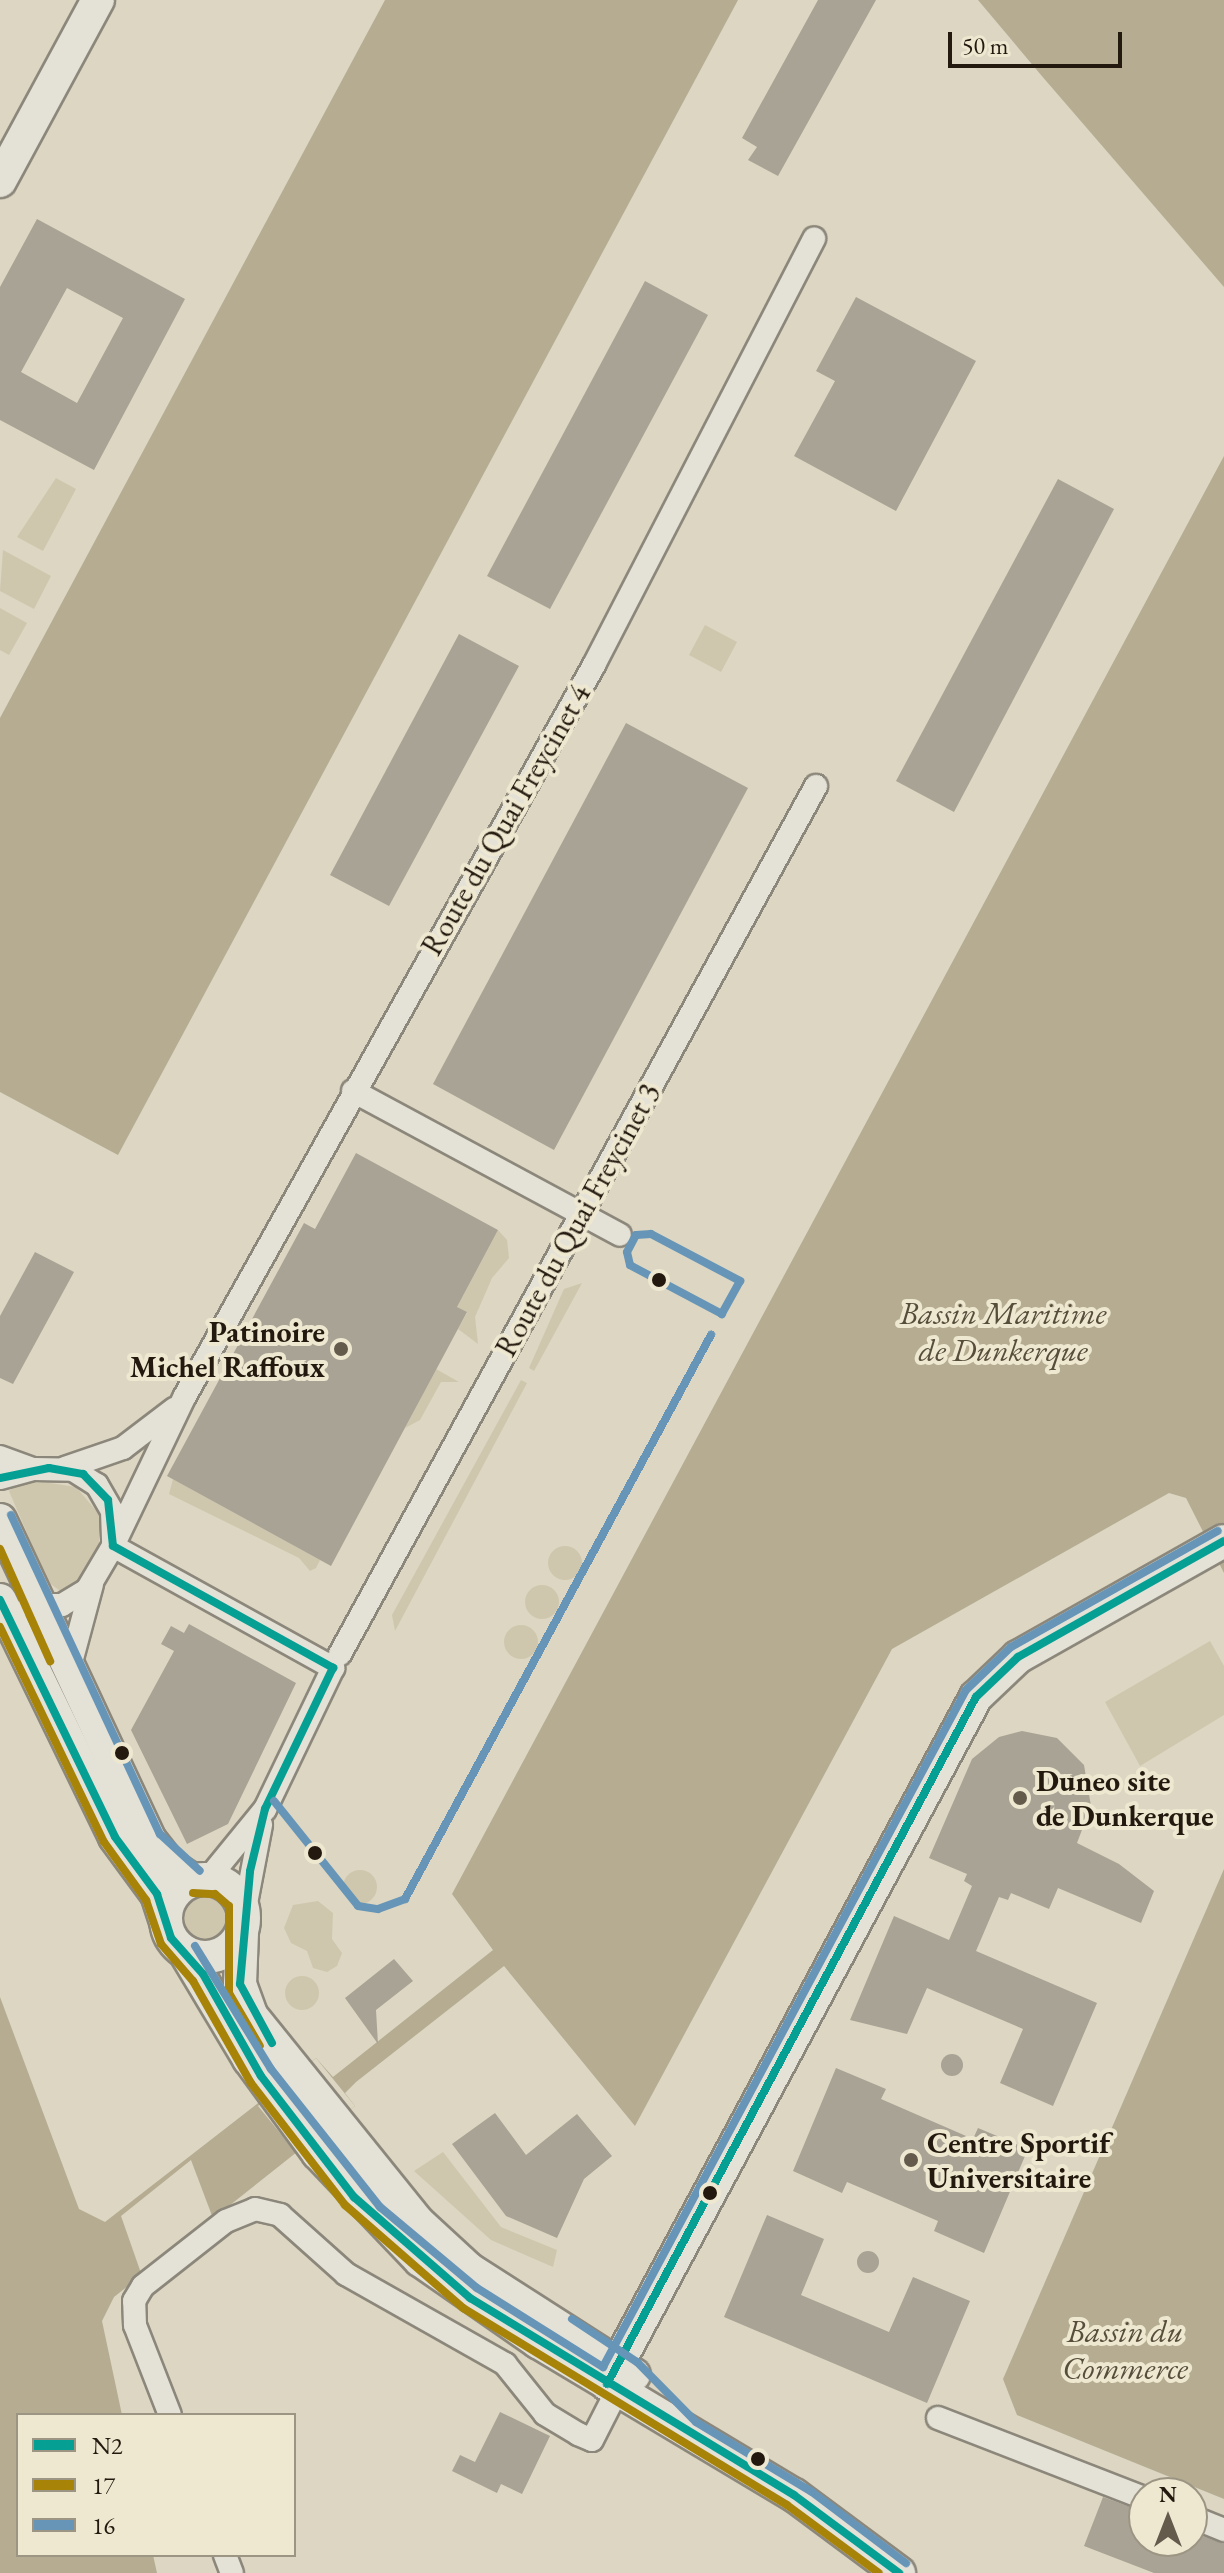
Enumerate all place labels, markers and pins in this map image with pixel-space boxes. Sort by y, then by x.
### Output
unlabelled marker [651,1272,667,1288]
place label: Patinoire Michel Raffoux [130,1314,325,1384]
marker: Patinoire Michel Raffoux [332,1340,350,1358]
unlabelled marker [114,1745,130,1761]
place label: Duneo site de Dunkerque [1036,1763,1214,1834]
marker: Duneo site de Dunkerque [1011,1789,1029,1807]
unlabelled marker [307,1845,323,1861]
place label: Centre Sportif Universitaire [927,2125,1110,2196]
marker: Centre Sportif Universitaire [902,2151,920,2169]
unlabelled marker [702,2185,718,2201]
unlabelled marker [750,2451,766,2467]

